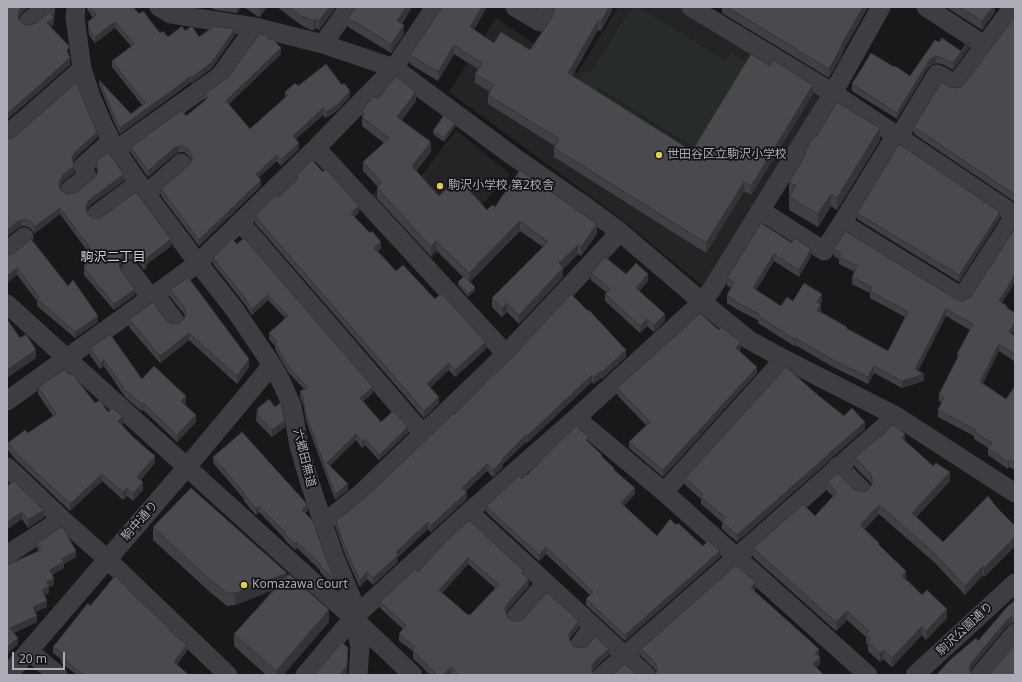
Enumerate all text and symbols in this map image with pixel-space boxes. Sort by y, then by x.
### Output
place label: 世田谷区立駒沢小学校 [667,148,787,162]
marker: 世田谷区立駒沢小学校 [654,150,664,160]
place label: 駒沢小学校 第2校舎 [448,179,554,193]
marker: 駒沢小学校 第2校舎 [435,181,445,191]
district label: 駒沢二丁目 [81,249,145,265]
street label: 六郷田無道 [290,427,318,489]
street label: 駒中通り [119,498,161,544]
place label: Komazawa Court [252,578,348,592]
marker: Komazawa Court [239,580,249,590]
street label: 駒沢公園通り [934,599,996,659]
scale bar [14,644,67,670]
text: 20 m [19,650,47,667]

